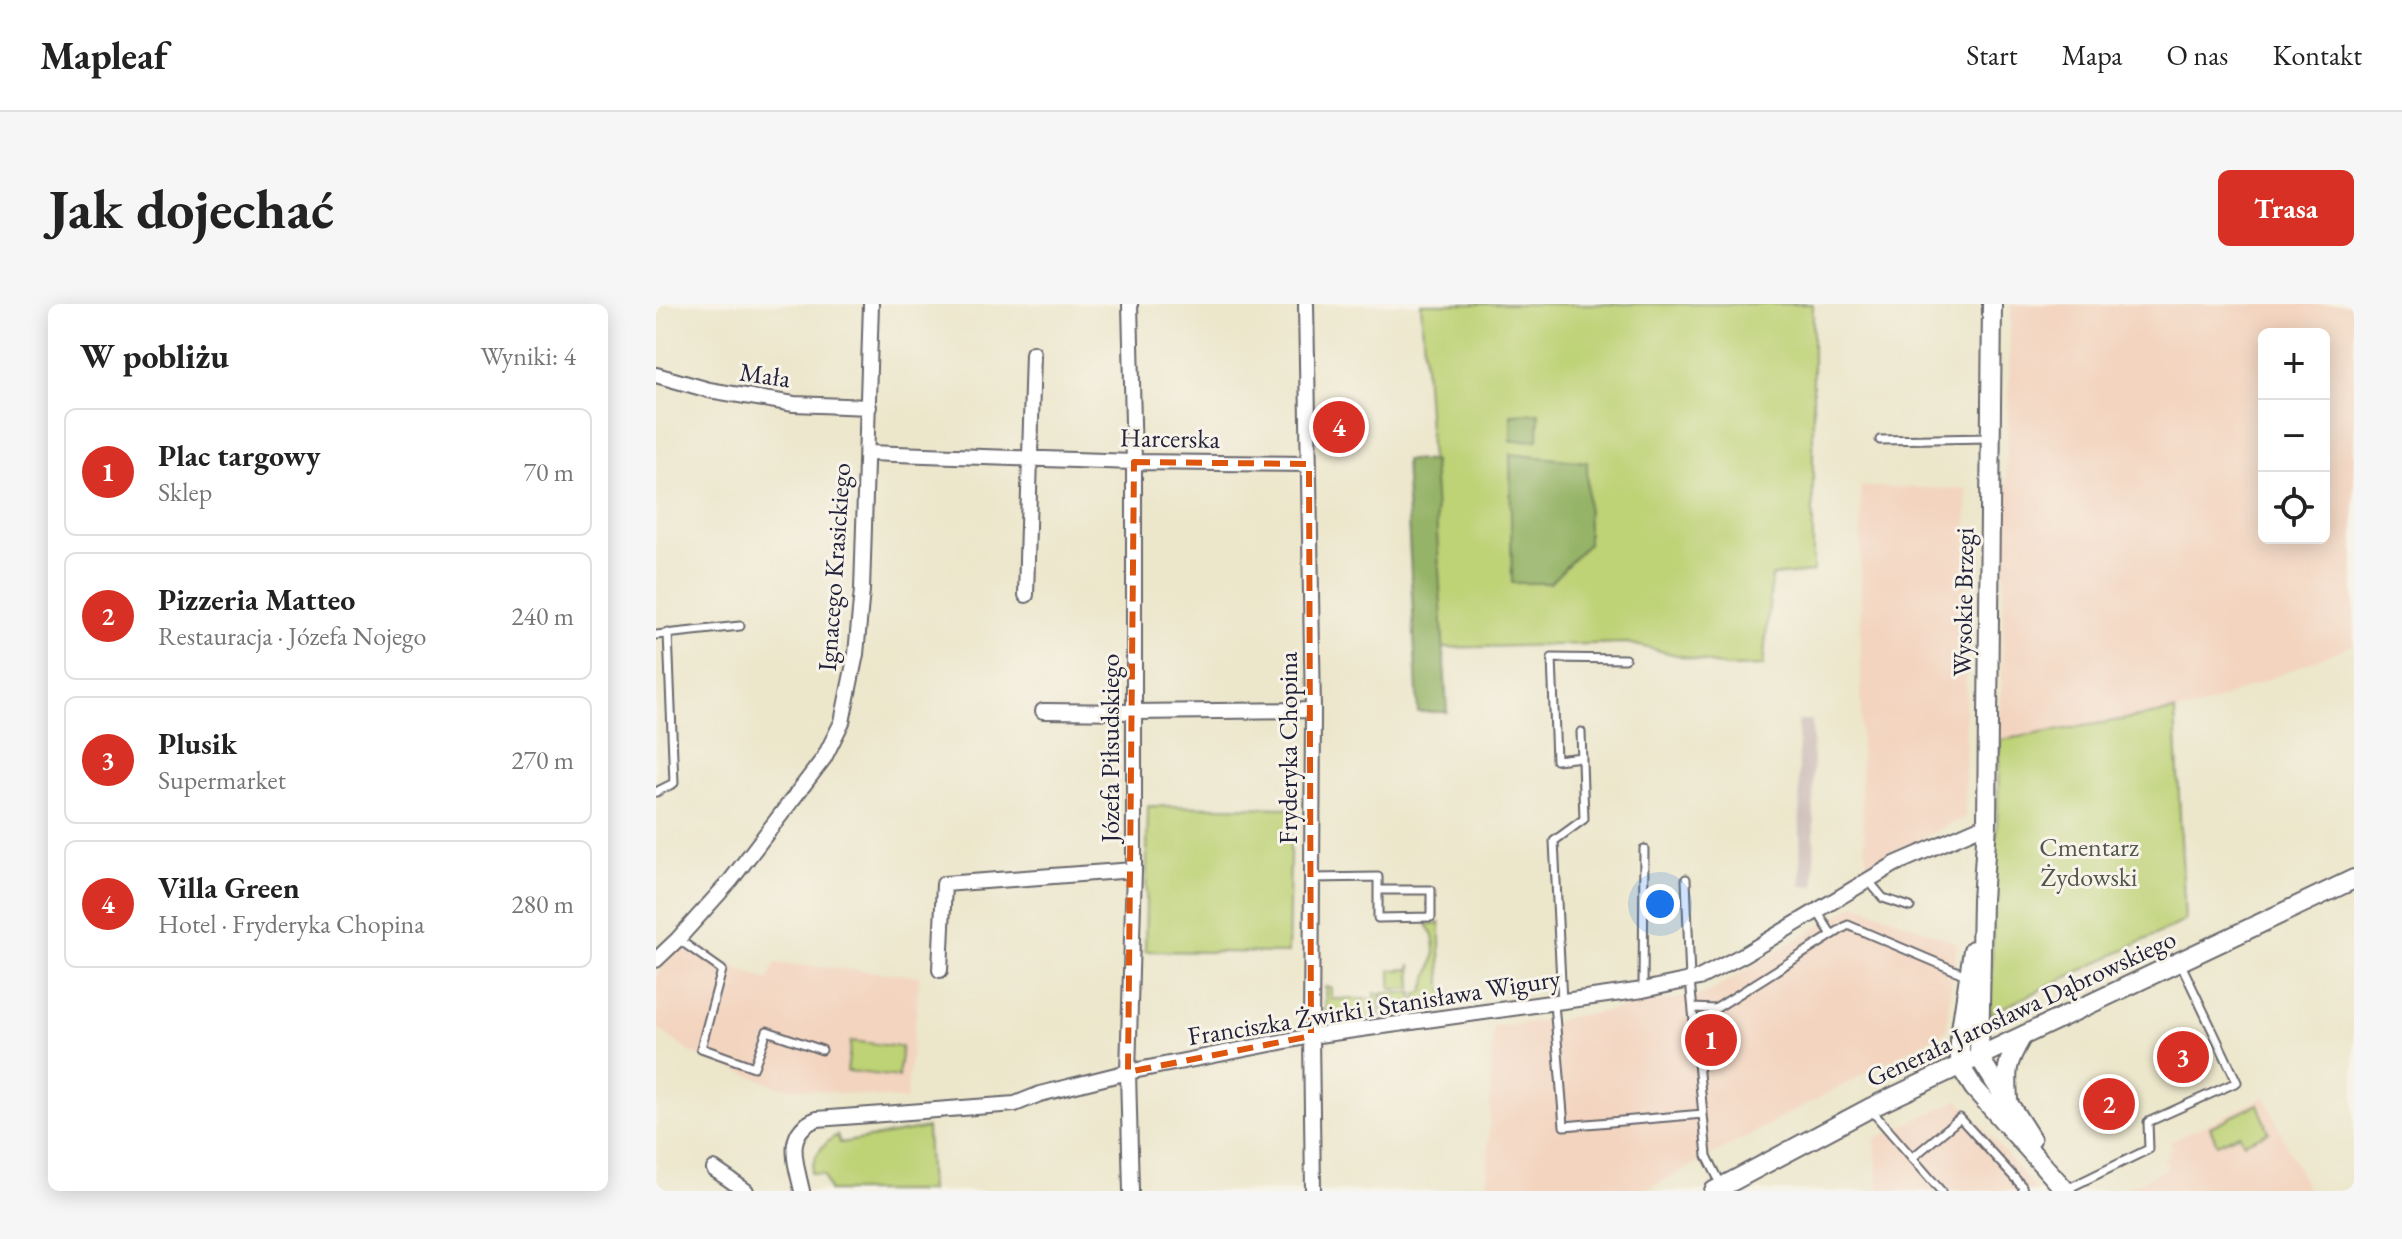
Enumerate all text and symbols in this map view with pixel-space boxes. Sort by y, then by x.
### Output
text: Mapleaf [40,31,167,80]
text: Start [1966,37,2017,73]
text: Mapa [2061,37,2122,73]
text: O nas [2166,37,2228,73]
text: Kontakt [2272,37,2362,73]
button: Trasa [2218,170,2354,246]
text: Jak dojechać [48,172,334,245]
map controls [2258,328,2330,544]
button: + [2258,328,2330,400]
text: W pobliżu [80,334,229,378]
text: Wyniki: 4 [481,339,576,373]
street label: Mała [737,355,793,395]
pin: 4 [1313,397,1365,457]
button: − [2258,400,2330,472]
street label: Harcerska [1120,420,1221,456]
text: Plac targowy [158,436,321,475]
text: 1 [101,455,115,489]
text: 70 m [524,455,574,489]
street label: Ignacego Krasickiego [810,462,858,672]
button: locate [2258,472,2330,544]
text: Sklep [158,475,212,509]
street label: Wysokie Brzegi [1945,527,1981,677]
text: Pizzeria Matteo [158,580,355,619]
text: 2 [101,599,115,633]
text: 240 m [511,599,574,633]
text: Restauracja · Józefa Nojego [158,619,426,653]
street label: Fryderyka Chopina [1271,651,1305,844]
street label: Józefa Piłsudskiego [1093,654,1127,845]
text: Plusik [158,724,237,763]
text: 3 [101,743,115,777]
text: 270 m [511,743,574,777]
text: Supermarket [158,763,286,797]
park label: Cmentarz Żydowski [2039,830,2139,894]
text: Villa Green [158,868,300,907]
your location [1640,884,1680,924]
text: 4 [101,887,115,921]
text: 280 m [511,887,574,921]
text: Hotel · Fryderyka Chopina [158,907,425,941]
street label: Generała Jarosława Dąbrowskiego [1861,921,2181,1095]
street label: Franciszka Żwirki i Stanisława Wigury [1185,961,1563,1053]
pin: 1 [1685,1010,1737,1070]
pin: 3 [2157,1027,2209,1087]
pin: 2 [2083,1074,2135,1134]

